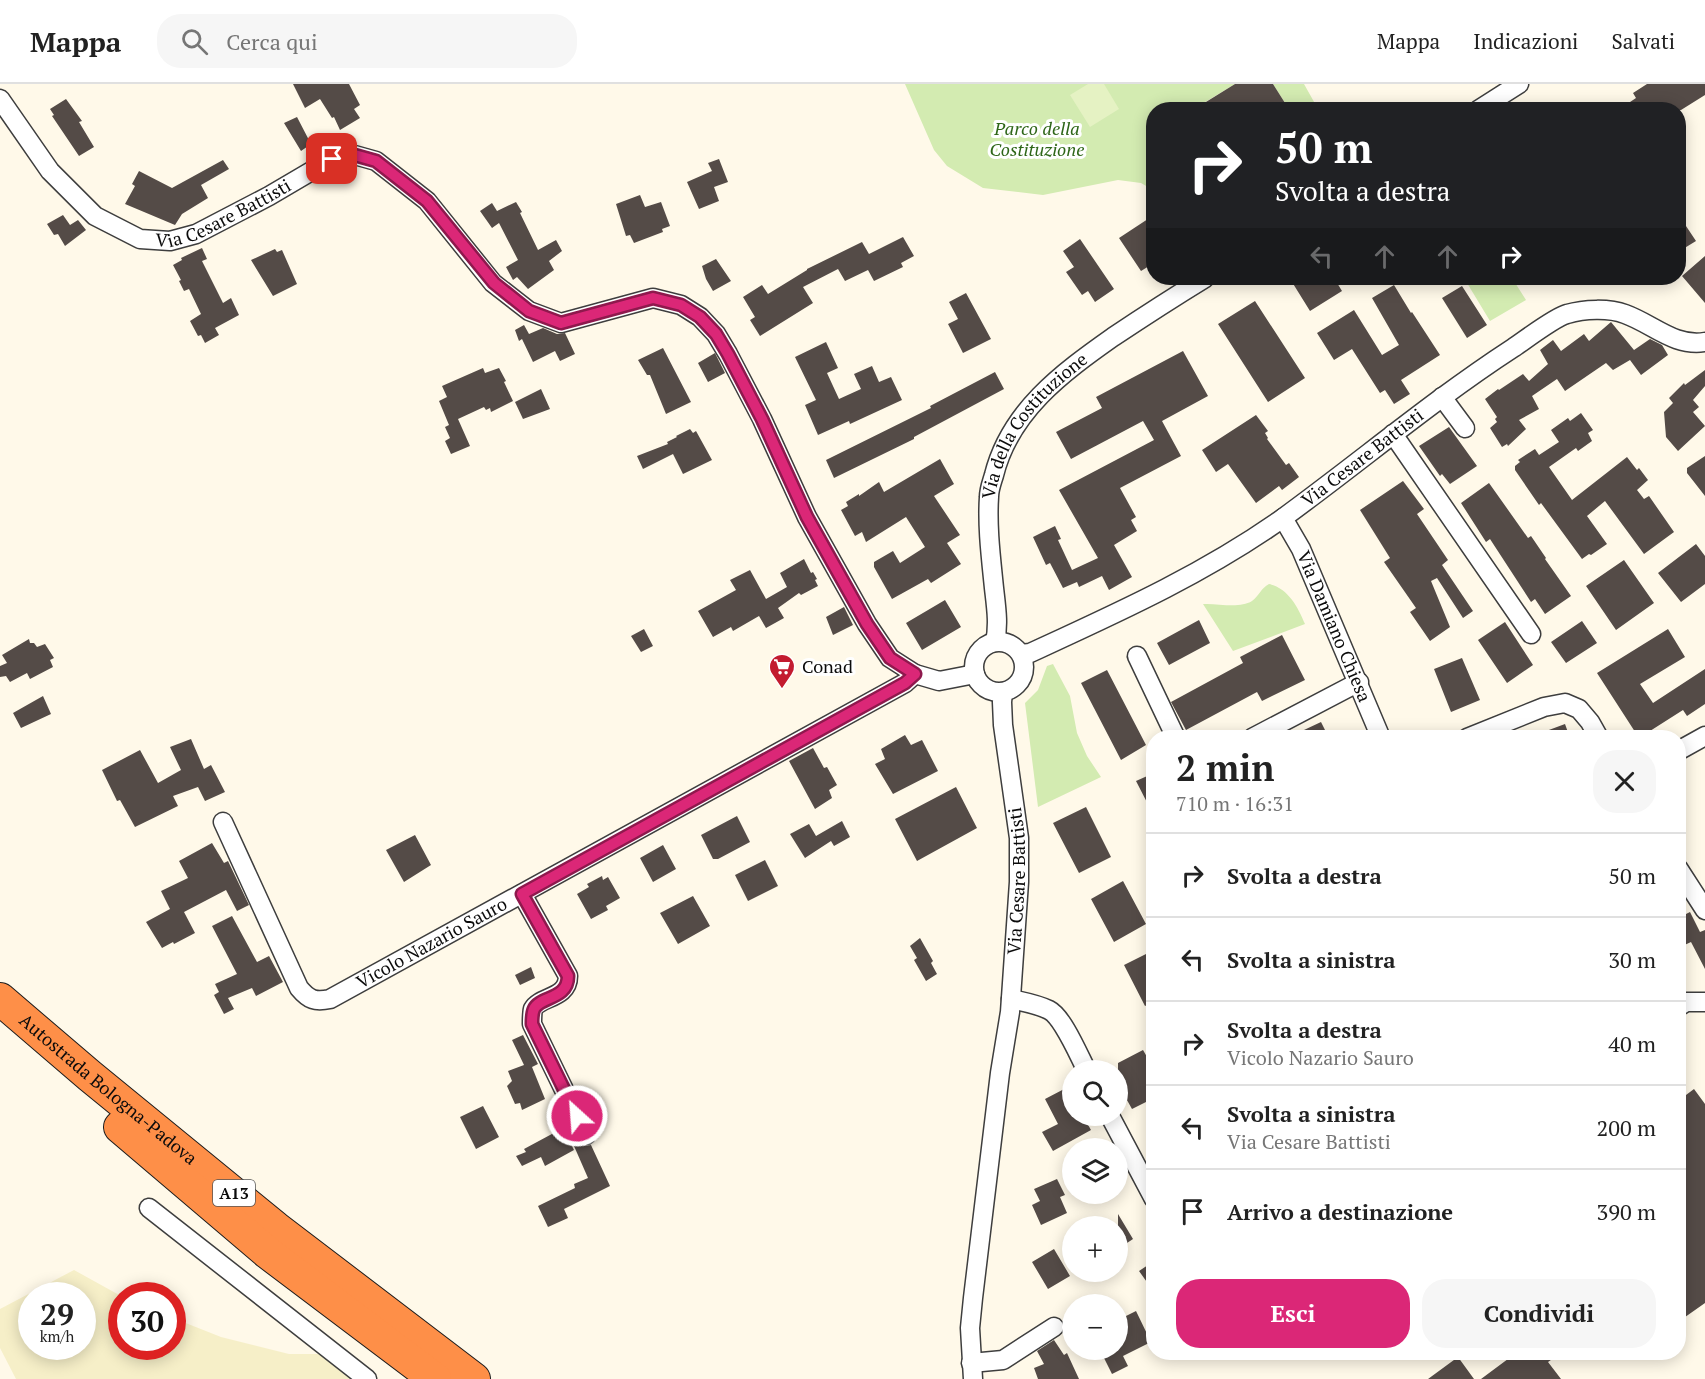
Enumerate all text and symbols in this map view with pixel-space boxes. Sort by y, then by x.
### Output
search box [157,14,577,68]
text: Mappa [30,23,121,60]
icon: search [178,25,211,58]
text: Cerca qui [226,27,318,56]
text: Mappa [1377,27,1440,55]
text: Indicazioni [1473,27,1578,55]
text: Salvati [1611,27,1675,55]
park label: Parco della Costituzione [990,116,1084,161]
text: 50 m [1275,119,1373,175]
icon: right [1176,126,1254,204]
pin [306,133,357,184]
icon: arrive [315,142,348,175]
street label: Via Cesare Battisti [155,173,295,252]
text: Svolta a destra [1275,173,1450,209]
icon: left [1305,240,1338,273]
icon: ahead [1368,240,1401,273]
icon: ahead [1431,240,1464,273]
icon: right [1494,240,1527,273]
street label: Via della Costituzione [976,347,1092,500]
street label: Via Cesare Battisti [1296,403,1428,511]
street label: Via Damiano Chiesa [1292,547,1377,705]
supermarket icon: Conad [767,652,797,690]
place label: Conad [802,654,853,678]
text: 2 min [1176,744,1274,791]
button: close [1593,750,1656,813]
text: 710 m · 16:31 [1176,790,1294,817]
street label: Via Cesare Battisti [1001,806,1030,955]
icon: right [1176,859,1209,892]
text: Svolta a destra [1227,861,1382,890]
text: 50 m [1608,861,1656,890]
street label: Vicolo Nazario Sauro [352,891,511,993]
icon: left [1176,943,1209,976]
text: Svolta a sinistra [1227,945,1396,974]
text: 30 m [1608,945,1656,974]
street label: Autostrada Bologna-Padova [15,1008,203,1170]
text: Svolta a destra [1227,1015,1382,1044]
icon: right [1176,1027,1209,1060]
text: 40 m [1608,1029,1656,1058]
text: Vicolo Nazario Sauro [1227,1044,1414,1071]
map controls [1062,1060,1128,1360]
button: search [1062,1060,1128,1126]
position arrow [545,1084,609,1148]
text: Svolta a sinistra [1227,1099,1396,1128]
icon: left [1176,1111,1209,1144]
text: 200 m [1596,1113,1656,1142]
text: Via Cesare Battisti [1227,1128,1391,1155]
button: layers [1062,1138,1128,1204]
road number: A13 [213,1180,255,1206]
icon: arrive [1176,1195,1209,1228]
text: Arrivo a destinazione [1227,1197,1453,1226]
text: 390 m [1596,1197,1656,1226]
button: + [1062,1216,1128,1282]
button: Esci [1176,1279,1410,1348]
button: Condividi [1422,1279,1656,1348]
speed limit sign: 30 [108,1282,186,1360]
text: 29 [40,1294,74,1334]
button: − [1062,1294,1128,1360]
text: km/h [40,1326,74,1346]

